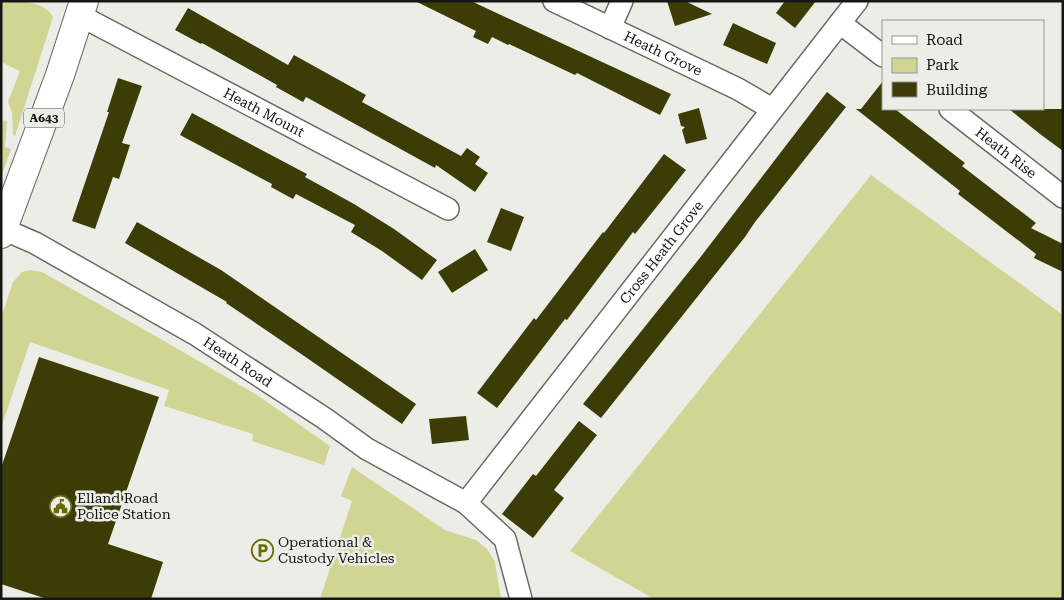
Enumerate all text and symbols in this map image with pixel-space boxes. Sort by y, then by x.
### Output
legend [882,20,1044,110]
street label: Heath Grove [621,28,705,79]
text: Road [926,31,963,49]
text: Park [926,56,960,74]
text: Building [926,81,988,99]
street label: Heath Mount [221,84,307,140]
road number: A643 [24,109,64,128]
street label: Heath Rise [972,124,1040,182]
street label: Cross Heath Grove [616,197,707,307]
street label: Heath Road [200,334,275,390]
place label: Elland Road Police Station [77,490,171,522]
public building icon: Elland Road Police Station [49,494,73,518]
place label: Operational & Custody Vehicles [278,534,395,566]
parking icon: Operational & Custody Vehicles [250,538,274,562]

